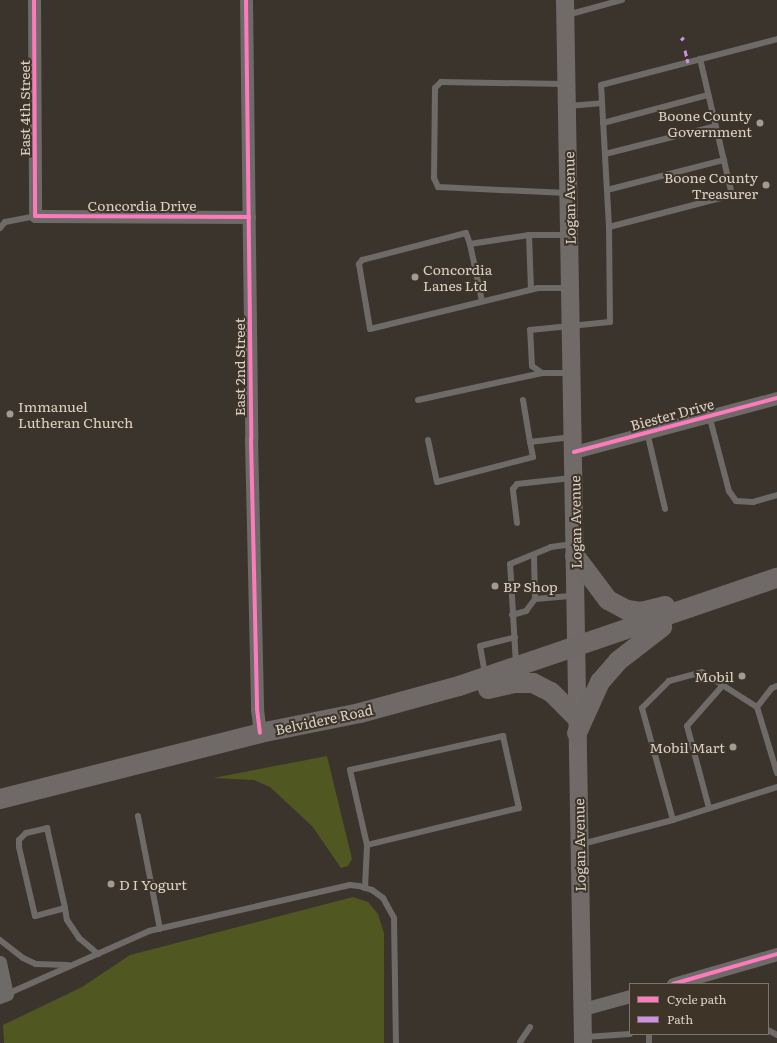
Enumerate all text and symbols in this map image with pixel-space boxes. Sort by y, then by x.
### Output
street label: East 4th Street [16,60,32,156]
place label: Boone County Government [658,107,752,140]
marker: Boone County Government [755,118,765,128]
street label: Logan Avenue [560,151,578,245]
place label: Boone County Treasurer [664,169,758,202]
marker: Boone County Treasurer [761,180,771,190]
street label: Concordia Drive [88,197,196,213]
place label: Concordia Lanes Ltd [423,261,492,294]
marker: Concordia Lanes Ltd [410,272,420,282]
street label: East 2nd Street [231,318,247,416]
street label: Biester Drive [628,395,716,433]
place label: Immanuel Lutheran Church [18,398,133,430]
marker: Immanuel Lutheran Church [5,409,15,419]
street label: Logan Avenue [566,475,584,569]
place label: BP Shop [503,578,558,594]
marker: BP Shop [490,581,500,591]
place label: Mobil [695,668,734,684]
marker: Mobil [737,671,747,681]
street label: Belvidere Road [274,700,374,738]
place label: Mobil Mart [649,739,725,755]
marker: Mobil Mart [728,742,738,752]
street label: Logan Avenue [570,798,588,892]
place label: D I Yogurt [119,876,187,892]
marker: D I Yogurt [106,879,116,889]
legend [629,983,769,1035]
text: Cycle path [667,990,727,1008]
text: Path [667,1010,693,1028]

